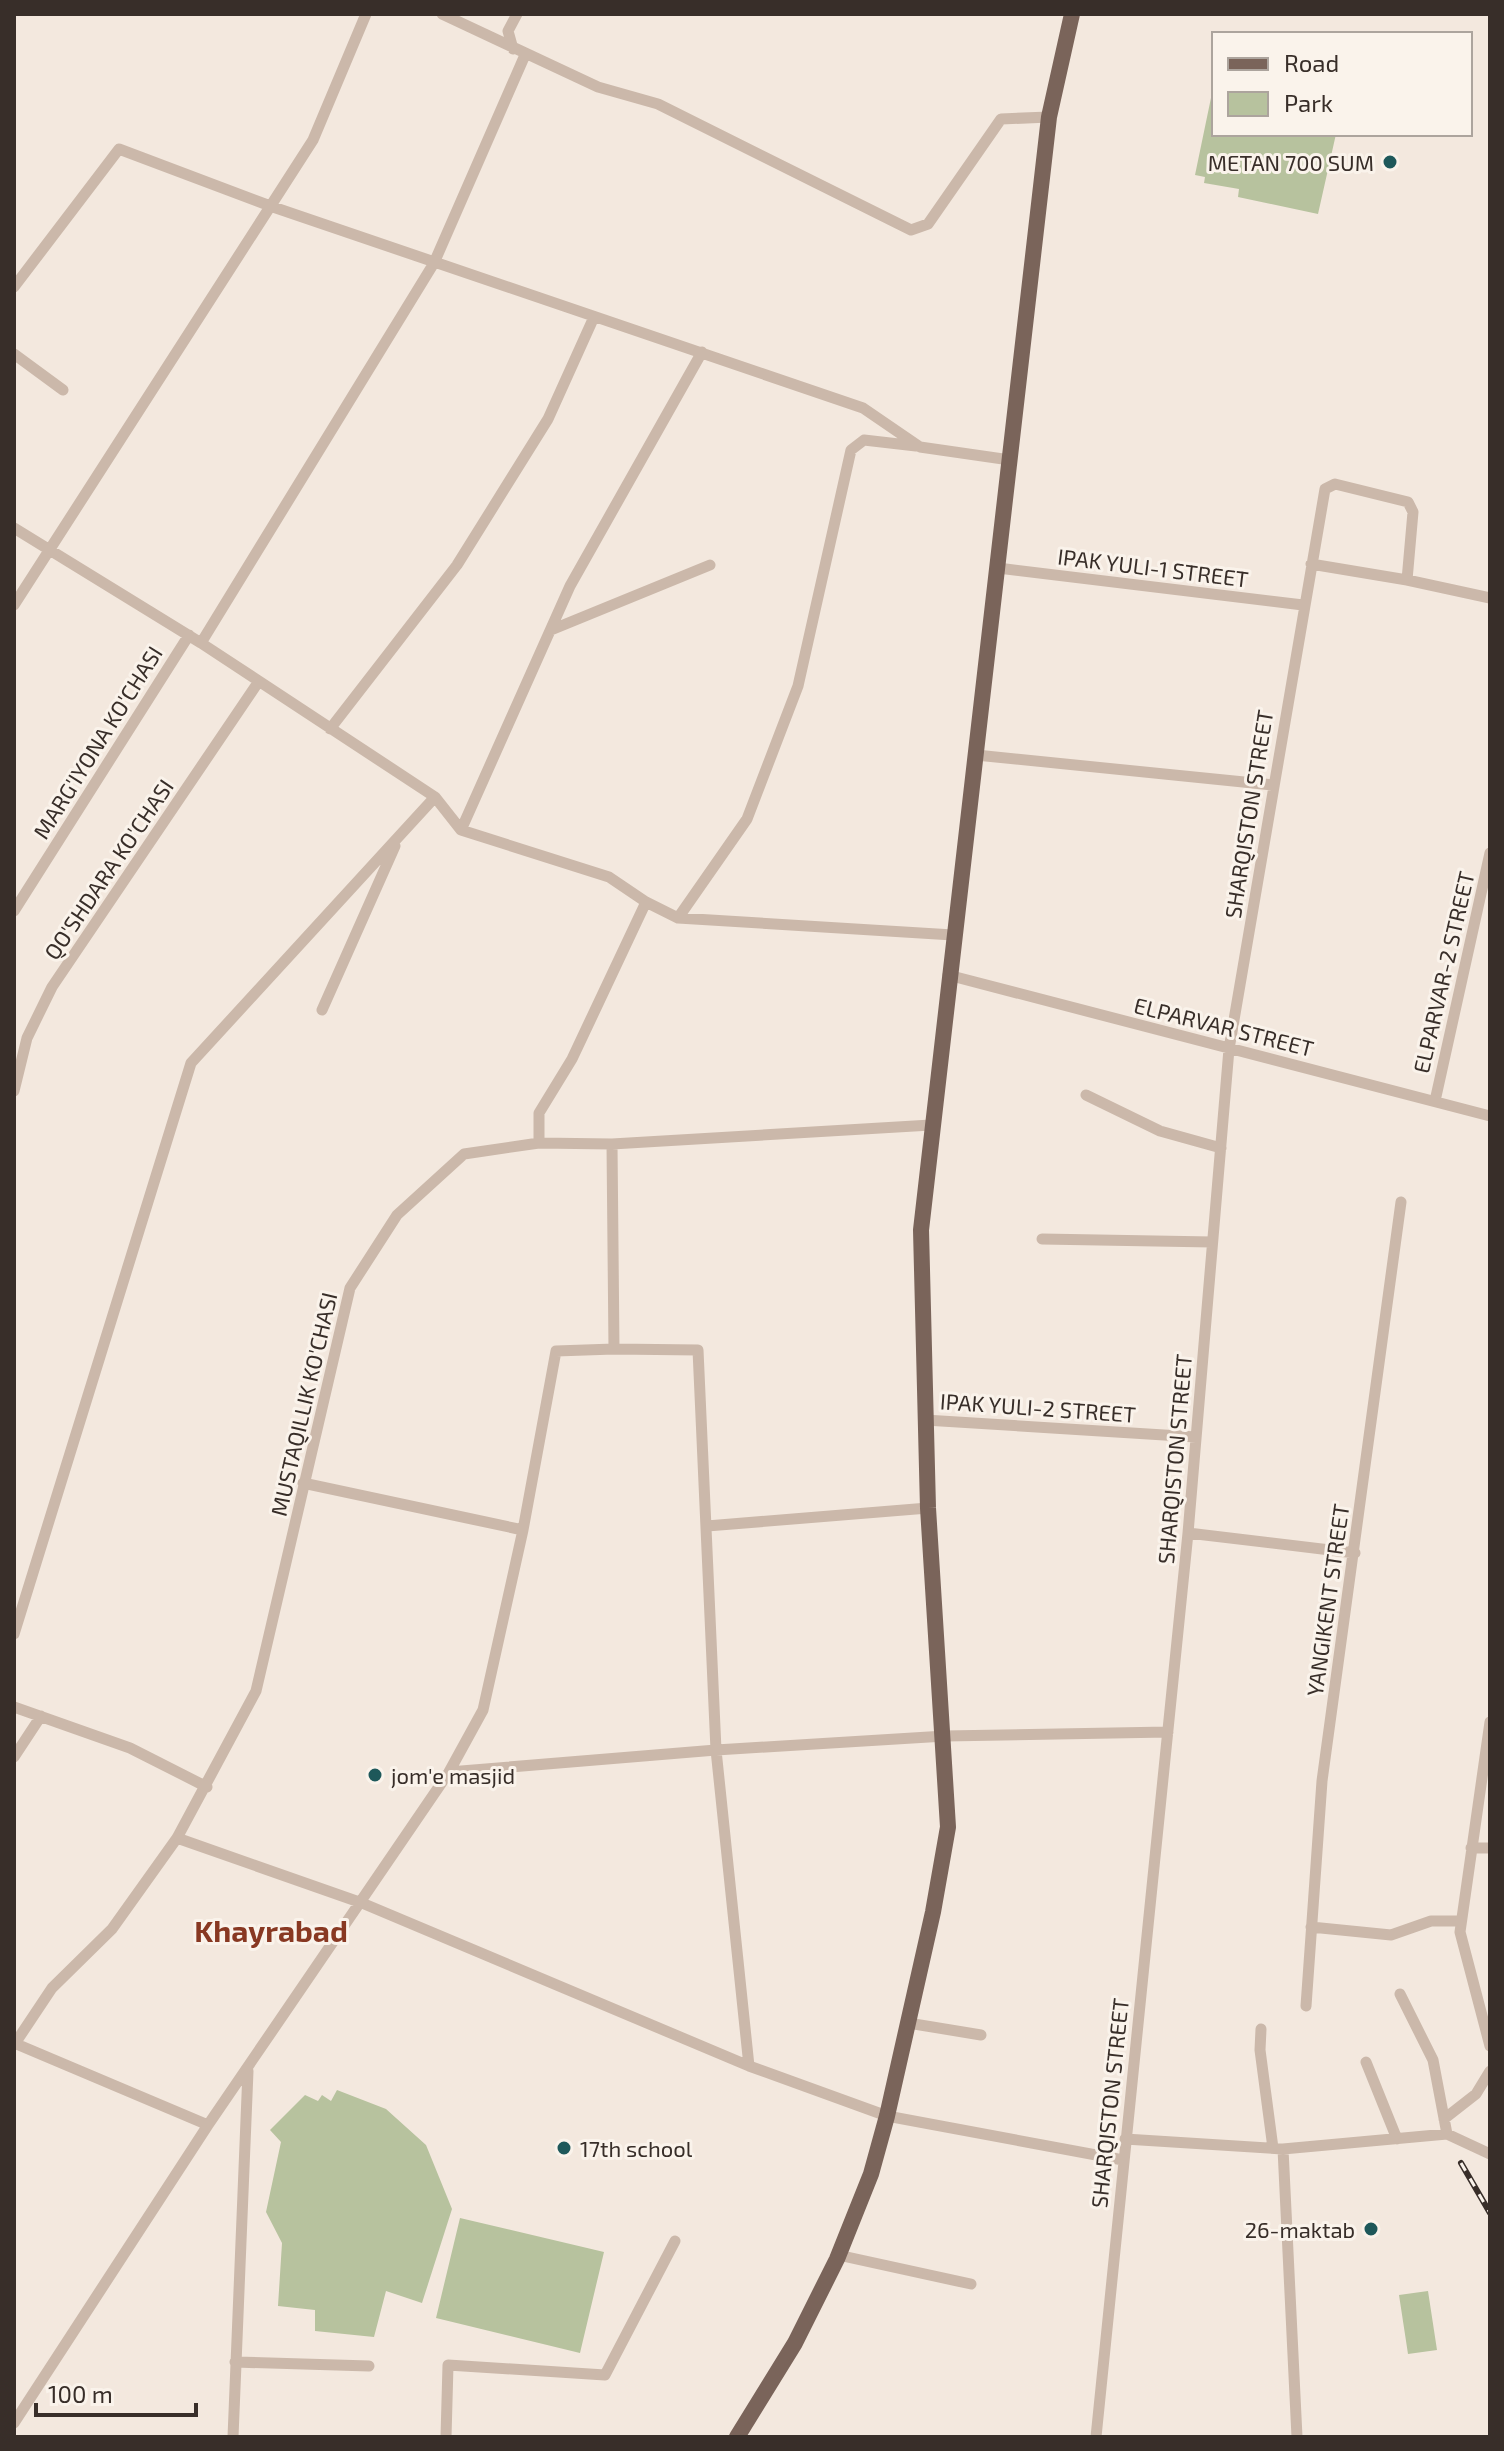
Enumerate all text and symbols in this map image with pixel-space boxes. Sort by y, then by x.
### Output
legend [1212,32,1472,136]
text: Road [1284,48,1339,77]
text: Park [1284,88,1333,117]
place label: METAN 700 SUM [1208,149,1374,175]
marker: METAN 700 SUM [1381,153,1399,171]
street label: IPAK YULI-1 STREET [1056,542,1250,592]
street label: MARG'IYONA KO'CHASI [27,641,167,843]
street label: SHARQISTON STREET [1219,708,1278,920]
street label: QO'SHDARA KO'CHASI [38,774,179,965]
street label: ELPARVAR-2 STREET [1407,868,1479,1075]
street label: ELPARVAR STREET [1132,991,1317,1061]
street label: MUSTAQILLIK KO'CHASI [265,1290,342,1519]
street label: SHARQISTON STREET [1152,1353,1197,1565]
street label: IPAK YULI-2 STREET [939,1387,1137,1427]
street label: YANGIKENT STREET [1301,1502,1353,1698]
place label: jom'e masjid [391,1762,515,1789]
marker: jom'e masjid [366,1766,384,1784]
district label: Khayrabad [194,1912,348,1949]
street label: SHARQISTON STREET [1085,1997,1134,2209]
place label: 17th school [580,2135,693,2161]
marker: 17th school [555,2139,573,2157]
place label: 26-maktab [1245,2216,1355,2242]
marker: 26-maktab [1362,2220,1380,2238]
scale bar [36,2367,196,2417]
text: 100 m [48,2379,113,2408]

